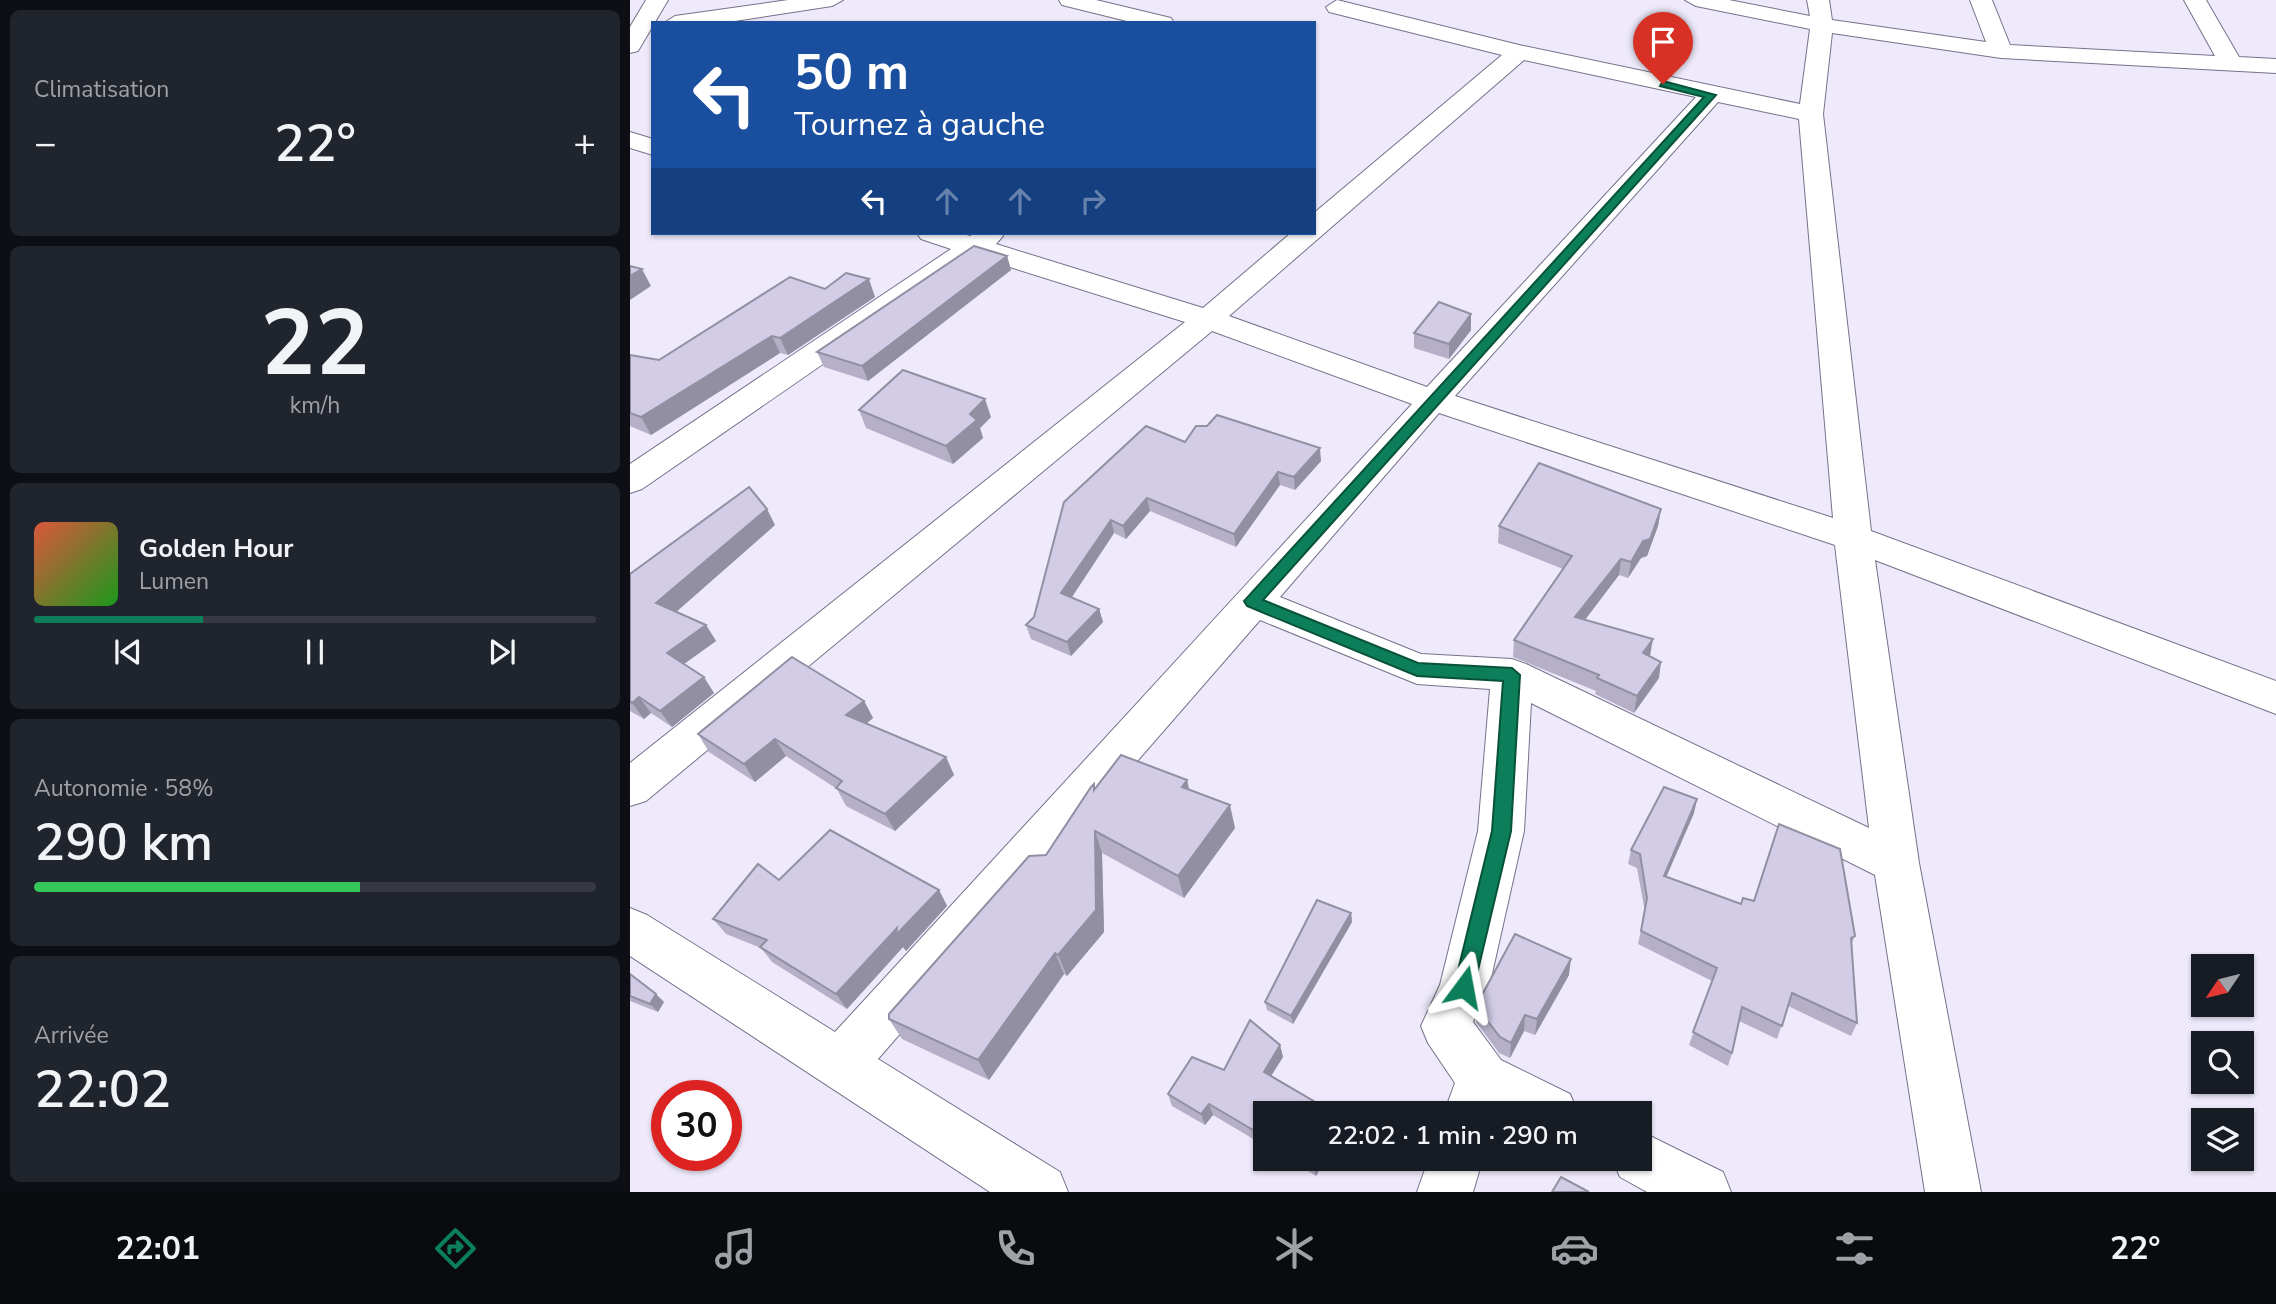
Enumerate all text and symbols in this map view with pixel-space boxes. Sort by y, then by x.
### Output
pin [1633,12.0,1693,84]
icon: arrive [1644,23,1682,61]
text: 50 m [794,39,909,106]
icon: left [679,49,770,140]
text: Climatisation [34,74,169,105]
text: Tournez à gauche [794,103,1045,146]
text: 22° [274,108,356,179]
text: − [34,118,57,169]
text: + [573,118,596,169]
icon: left [855,182,893,220]
icon: ahead [928,182,966,220]
icon: ahead [1001,182,1039,220]
icon: right [1074,182,1112,220]
text: 22 [260,282,370,406]
text: km/h [290,390,340,421]
text: Golden Hour [139,531,294,566]
text: Lumen [139,566,209,597]
icon: previous [109,633,147,671]
icon: pause [296,633,334,671]
icon: next [483,633,521,671]
text: Autonomie · 58% [34,773,214,804]
text: 290 km [34,807,213,878]
position arrow [1427,950,1501,1024]
north arrow [2191,954,2254,1017]
map controls [2191,954,2254,1171]
text: Arrivée [34,1020,109,1051]
button: search [2191,1031,2254,1094]
text: 22:02 [34,1054,171,1125]
speed limit sign: 30 [651,1080,742,1171]
button: layers [2191,1108,2254,1171]
text: 22:02 · 1 min · 290 m [1327,1118,1578,1153]
icon: directions [431,1224,480,1273]
icon: music [711,1224,760,1273]
icon: phone [991,1224,1040,1273]
icon: climate [1270,1224,1319,1273]
icon: car [1550,1224,1599,1273]
icon: filters [1830,1224,1879,1273]
text: 22:01 [115,1227,200,1270]
text: 22° [2110,1227,2160,1270]

